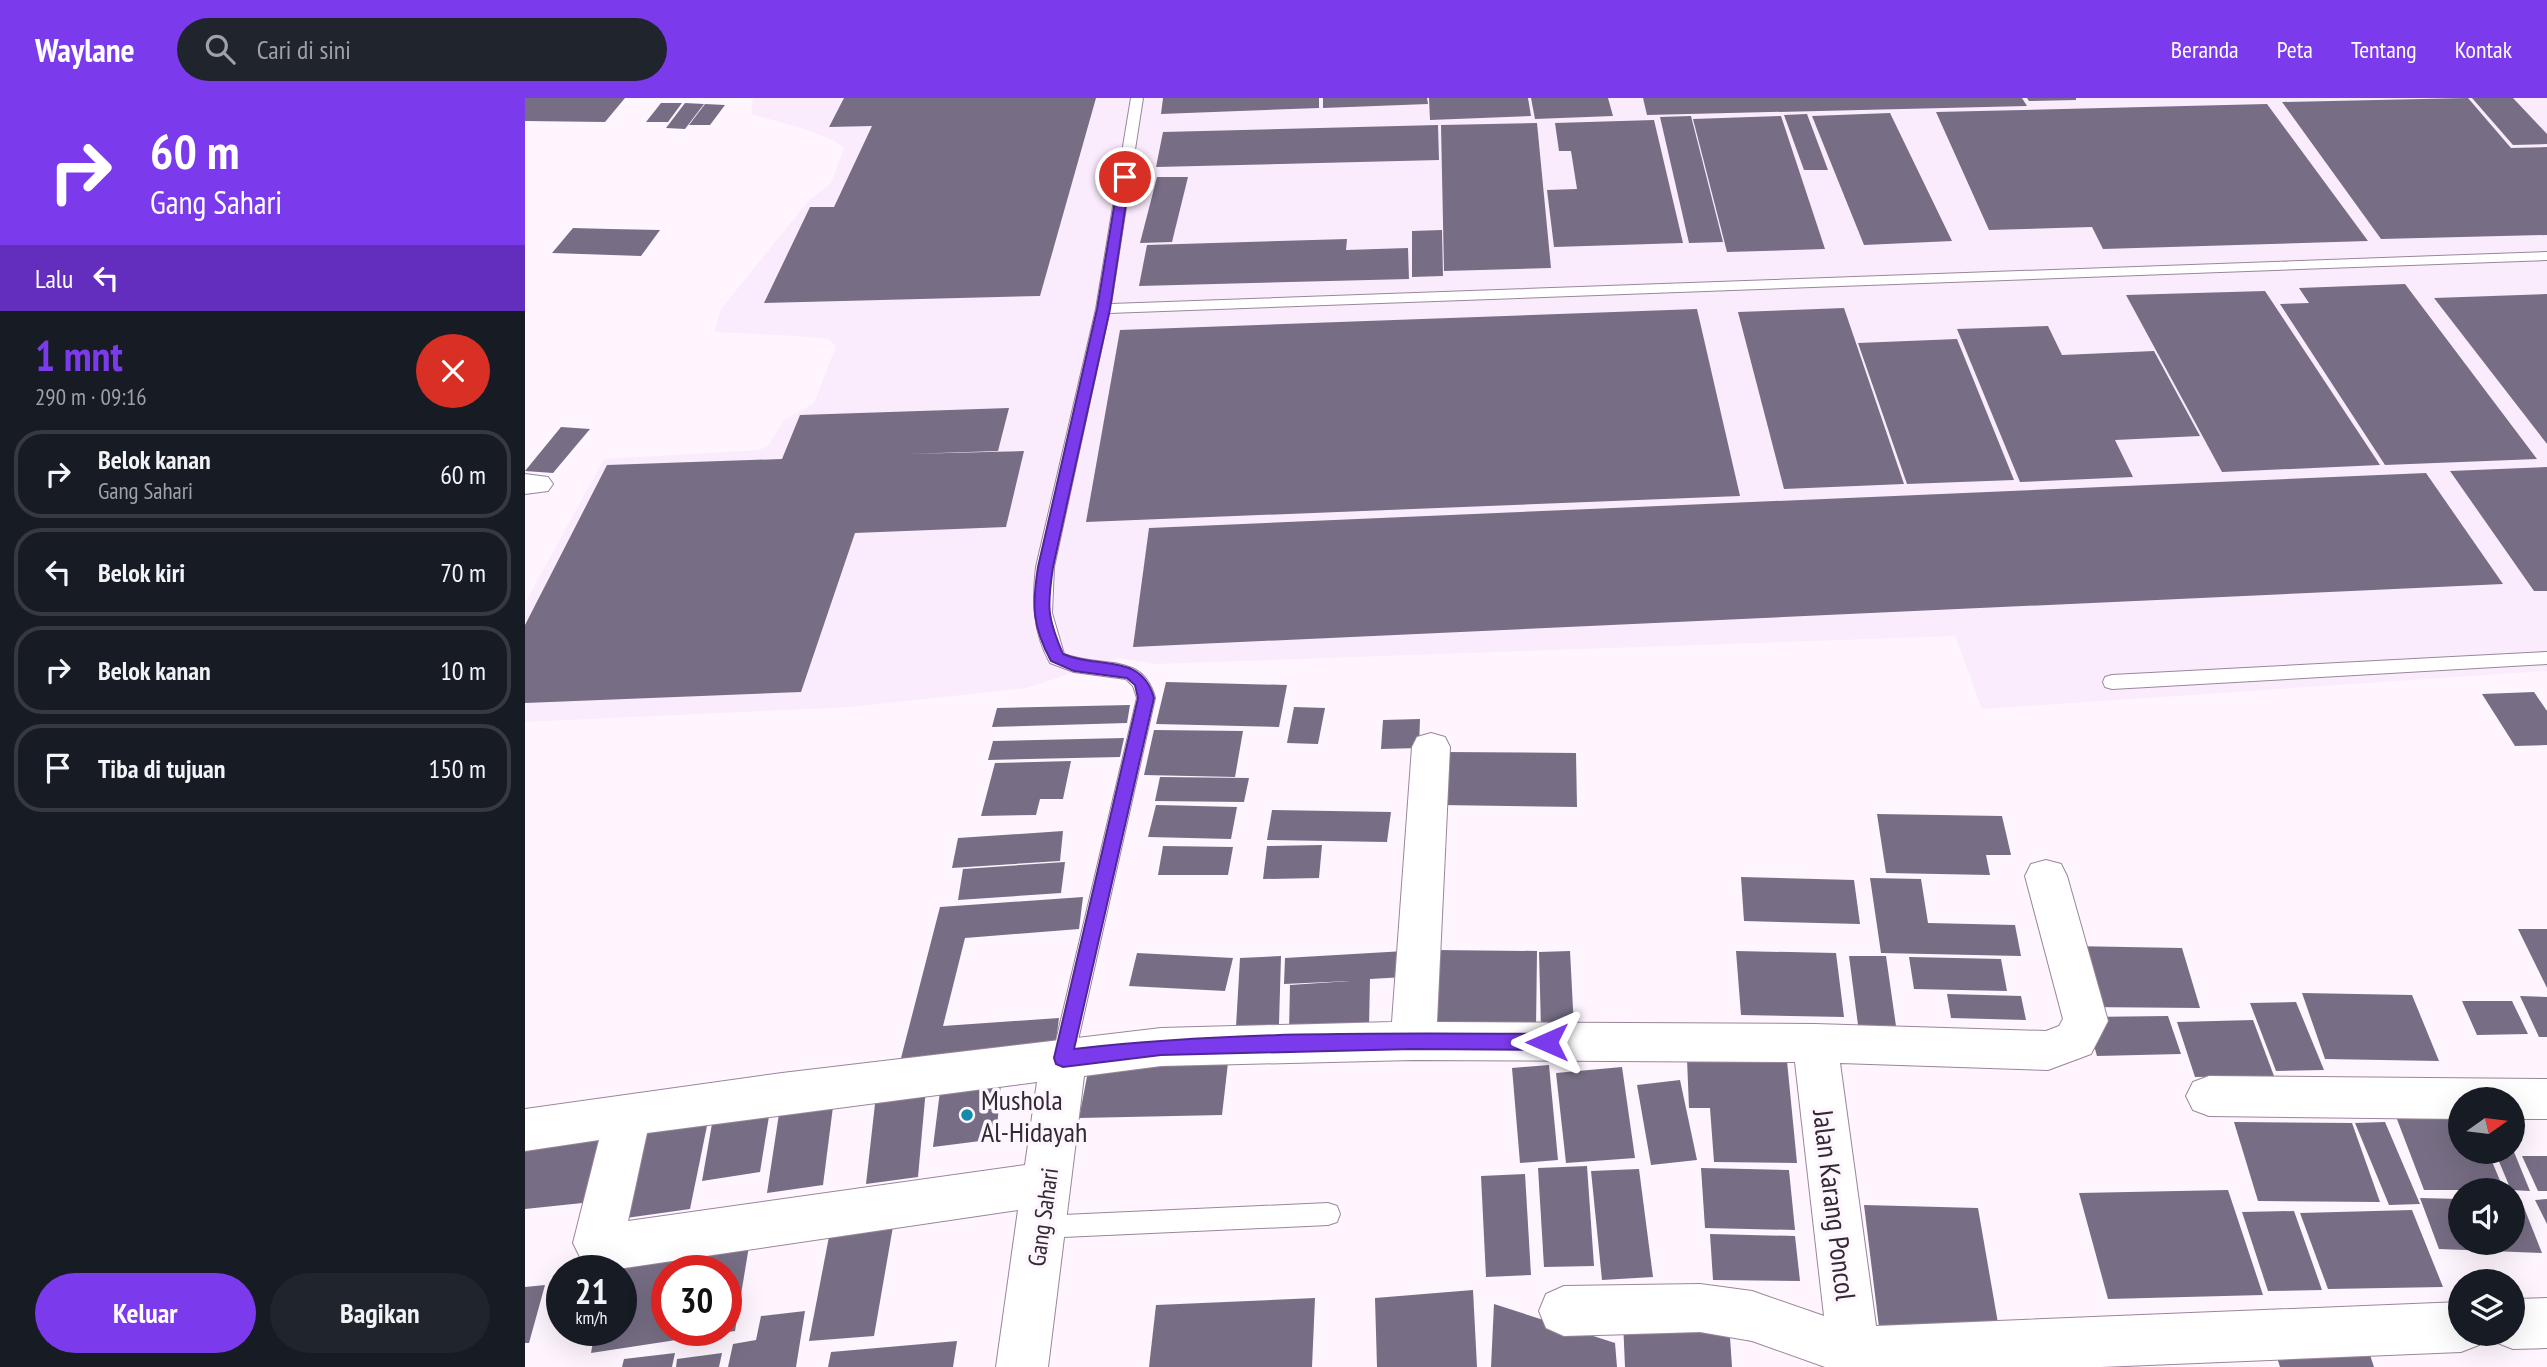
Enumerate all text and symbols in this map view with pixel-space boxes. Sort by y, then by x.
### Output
search box [177,18,667,81]
text: Waylane [35,28,135,71]
icon: search [201,30,239,68]
text: Cari di sini [257,33,351,66]
text: Beranda [2171,34,2239,65]
text: Peta [2277,34,2313,65]
text: Tentang [2351,34,2417,65]
text: Kontak [2455,34,2512,65]
text: 60 m [150,119,239,183]
icon: right [35,126,126,217]
pin [1095,147,1155,207]
icon: arrive [1106,158,1144,196]
text: Gang Sahari [150,181,282,223]
icon: left [87,259,125,297]
text: Lalu [35,262,73,295]
text: 1 mnt [35,328,123,383]
button: close [416,334,490,408]
text: 290 m · 09:16 [35,382,147,411]
text: Belok kanan [98,443,211,476]
icon: right [39,455,77,493]
text: 60 m [440,458,486,491]
text: Gang Sahari [98,476,193,505]
icon: left [39,553,77,591]
text: Belok kiri [98,556,185,589]
text: 70 m [440,556,486,589]
icon: right [39,651,77,689]
text: Belok kanan [98,654,211,687]
text: 10 m [440,654,486,687]
icon: arrive [39,749,77,787]
text: Tiba di tujuan [98,752,226,785]
text: 150 m [428,752,486,785]
position arrow [1510,1005,1584,1079]
place label: Mushola Al-Hidayah [981,1081,1087,1150]
north arrow [2448,1087,2525,1164]
map controls [2448,1087,2525,1346]
marker: Mushola Al-Hidayah [959,1107,975,1123]
street label: Jalan Karang Poncol [1805,1107,1865,1303]
street label: Gang Sahari [1021,1166,1065,1268]
button: sound [2448,1178,2525,1255]
speed limit sign: 30 [651,1255,742,1346]
text: 21 [575,1268,608,1314]
button: layers [2448,1269,2525,1346]
button: Keluar [35,1273,256,1353]
button: Bagikan [270,1273,490,1353]
text: km/h [576,1306,607,1329]

